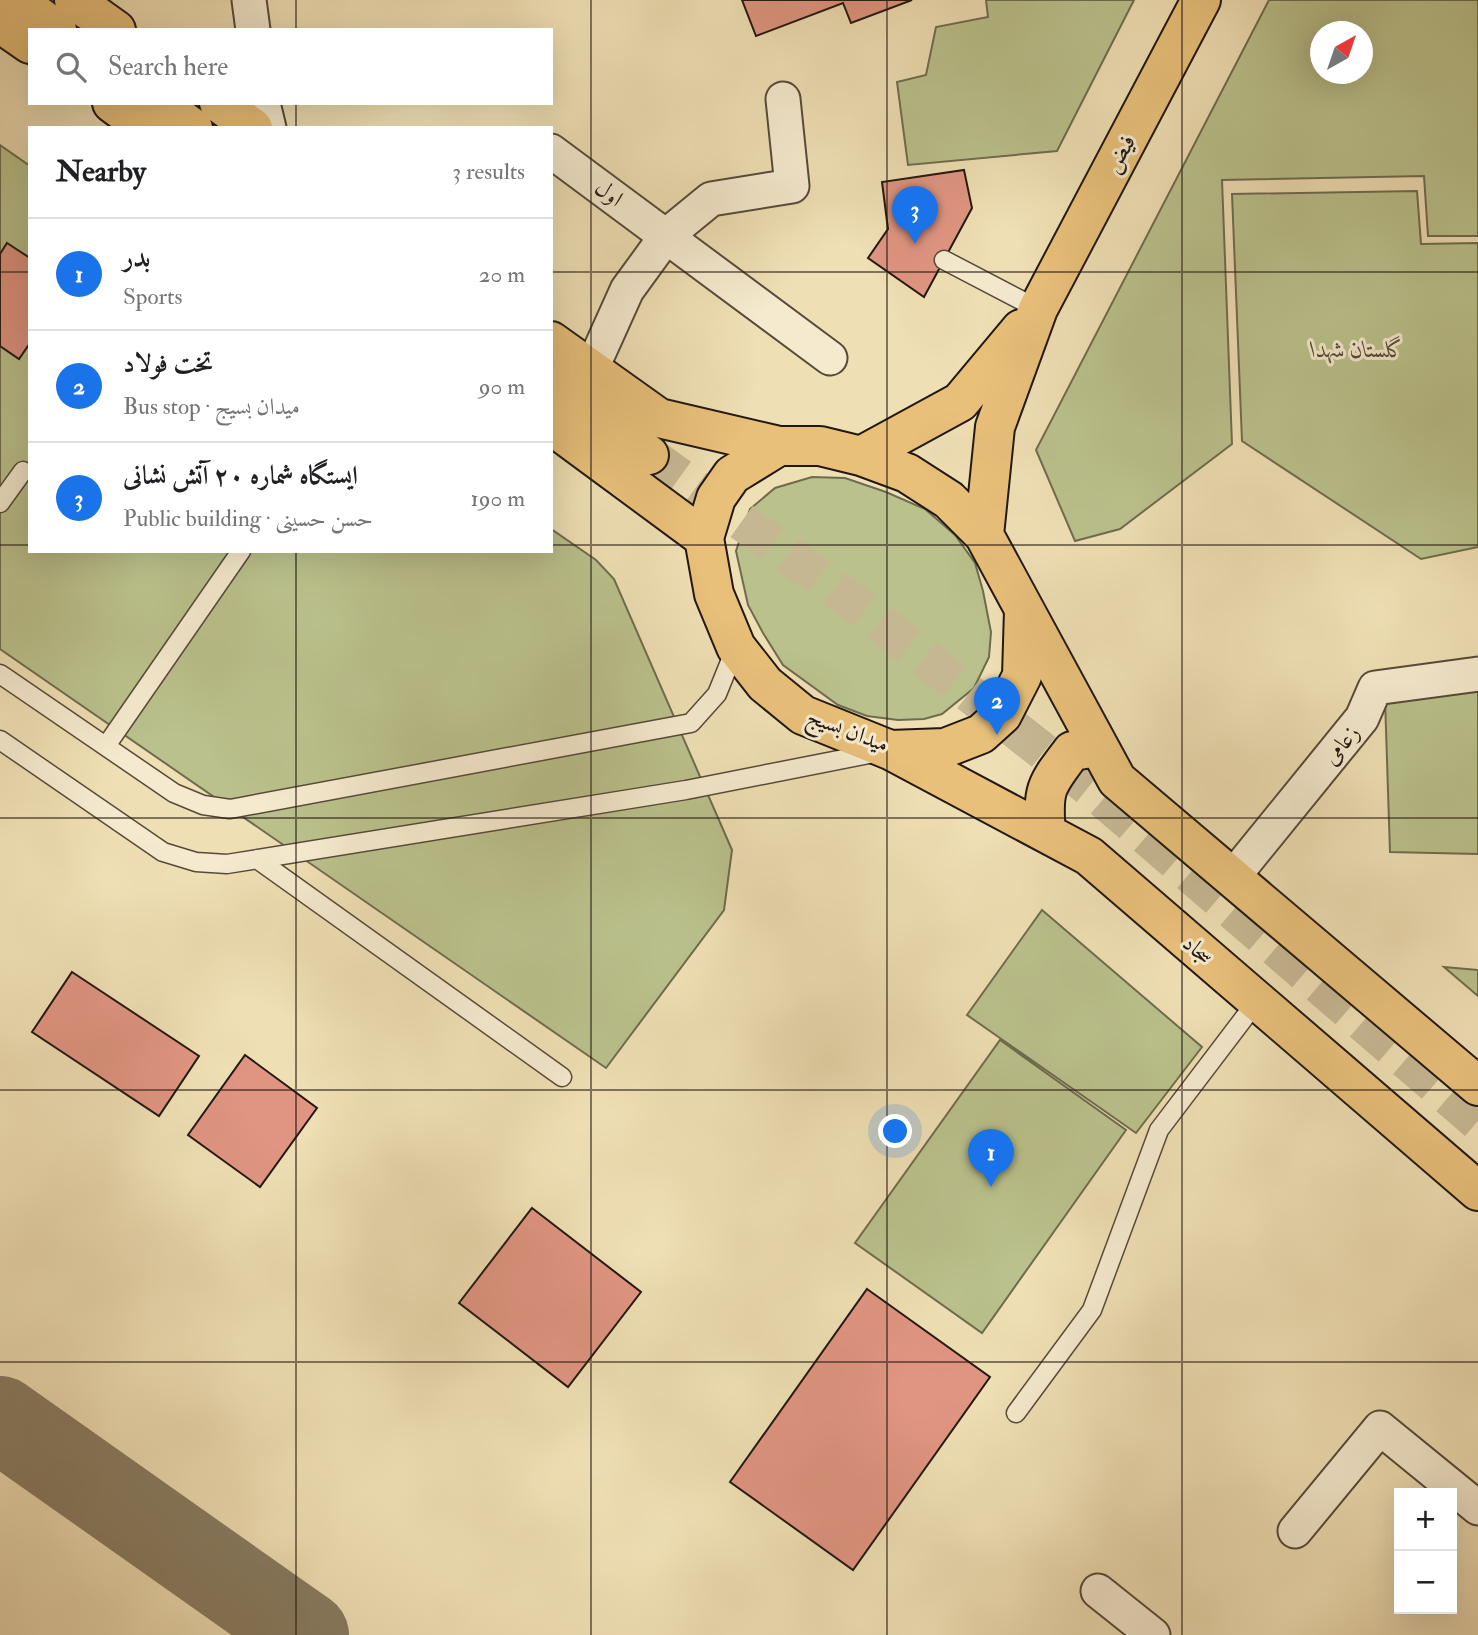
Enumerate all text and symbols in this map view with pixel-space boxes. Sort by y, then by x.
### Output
north arrow [1310,21,1373,84]
search box [28,28,553,105]
icon: search [52,48,90,86]
text: Search here [108,51,228,83]
street label: فیض [1098,130,1142,178]
text: Nearby [56,153,146,190]
text: 3 results [452,157,525,186]
street label: اول [589,173,629,213]
pin: 3 [892,186,938,244]
text: بدر [123,242,150,274]
text: 1 [75,260,83,289]
text: 20 m [479,260,525,289]
text: Sports [123,282,182,311]
park label: گلستان شهدا [1309,335,1405,364]
text: تخت فولاد [123,348,213,380]
text: 2 [73,372,85,401]
text: 90 m [479,372,525,401]
text: Bus stop · میدان بسیج [123,392,300,421]
text: ایستگاه شماره ۲۰ آتش نشانی [123,460,358,492]
text: 3 [75,484,83,513]
text: 190 m [471,484,525,513]
text: Public building · حسن حسینی [123,504,373,533]
pin: 2 [974,677,1020,735]
street label: میدان بسیج [801,701,893,764]
street label: زعامی [1316,719,1366,771]
street label: سجاد [1177,929,1219,971]
your location [878,1114,912,1148]
pin: 1 [968,1129,1014,1187]
map controls [1394,1488,1457,1614]
button: + [1394,1488,1457,1551]
button: − [1394,1551,1457,1614]

